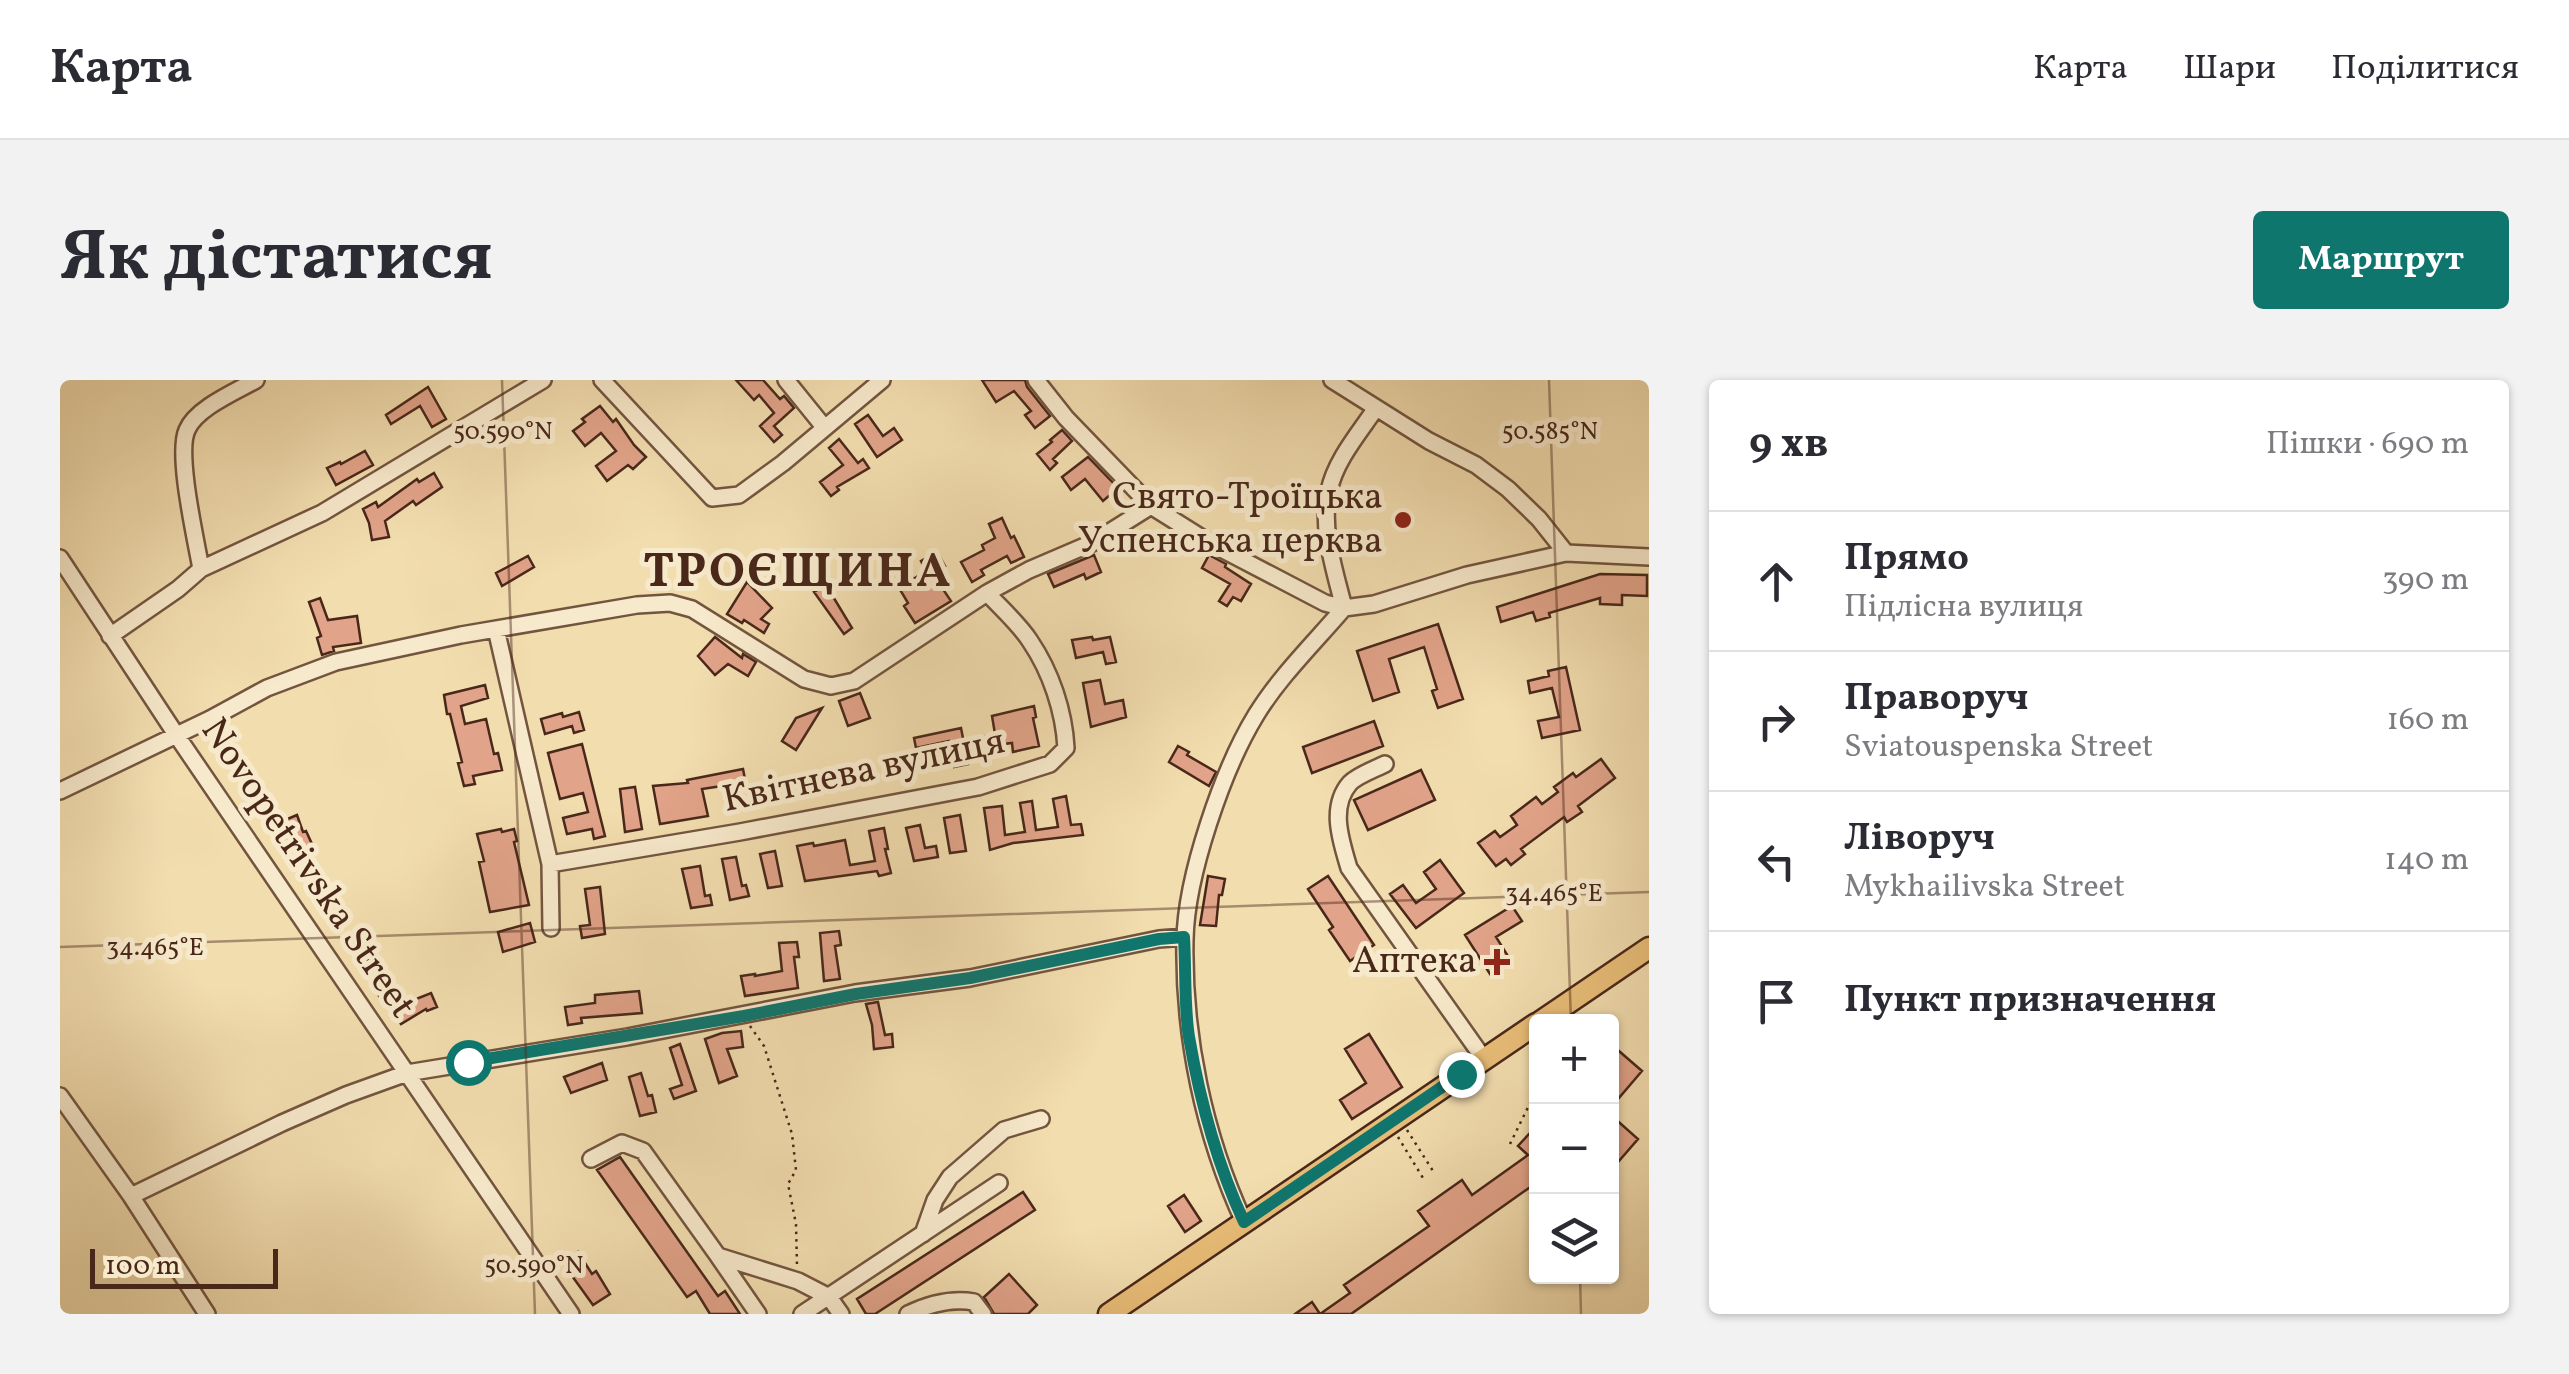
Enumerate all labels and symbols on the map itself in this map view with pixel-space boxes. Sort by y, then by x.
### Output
text: 50.590°N [453,415,553,450]
text: 50.585°N [1502,415,1598,450]
place label: Свято-Троїцька Успенська церква [1078,472,1383,569]
marker: Свято-Троїцька Успенська церква [1392,509,1414,531]
district label: ТРОЄЩИНА [643,540,953,607]
street label: Novopetrivska Street [187,708,427,1030]
street label: Квітнева вулиця [718,716,1010,828]
text: 34.465°E [1505,877,1603,912]
text: 34.465°E [106,931,204,966]
place label: Аптека [1352,936,1477,989]
marker: Аптека [1486,951,1508,973]
route start [446,1040,492,1086]
route end [1439,1052,1485,1098]
scale bar [90,1244,278,1288]
text: 50.590°N [484,1249,584,1284]

